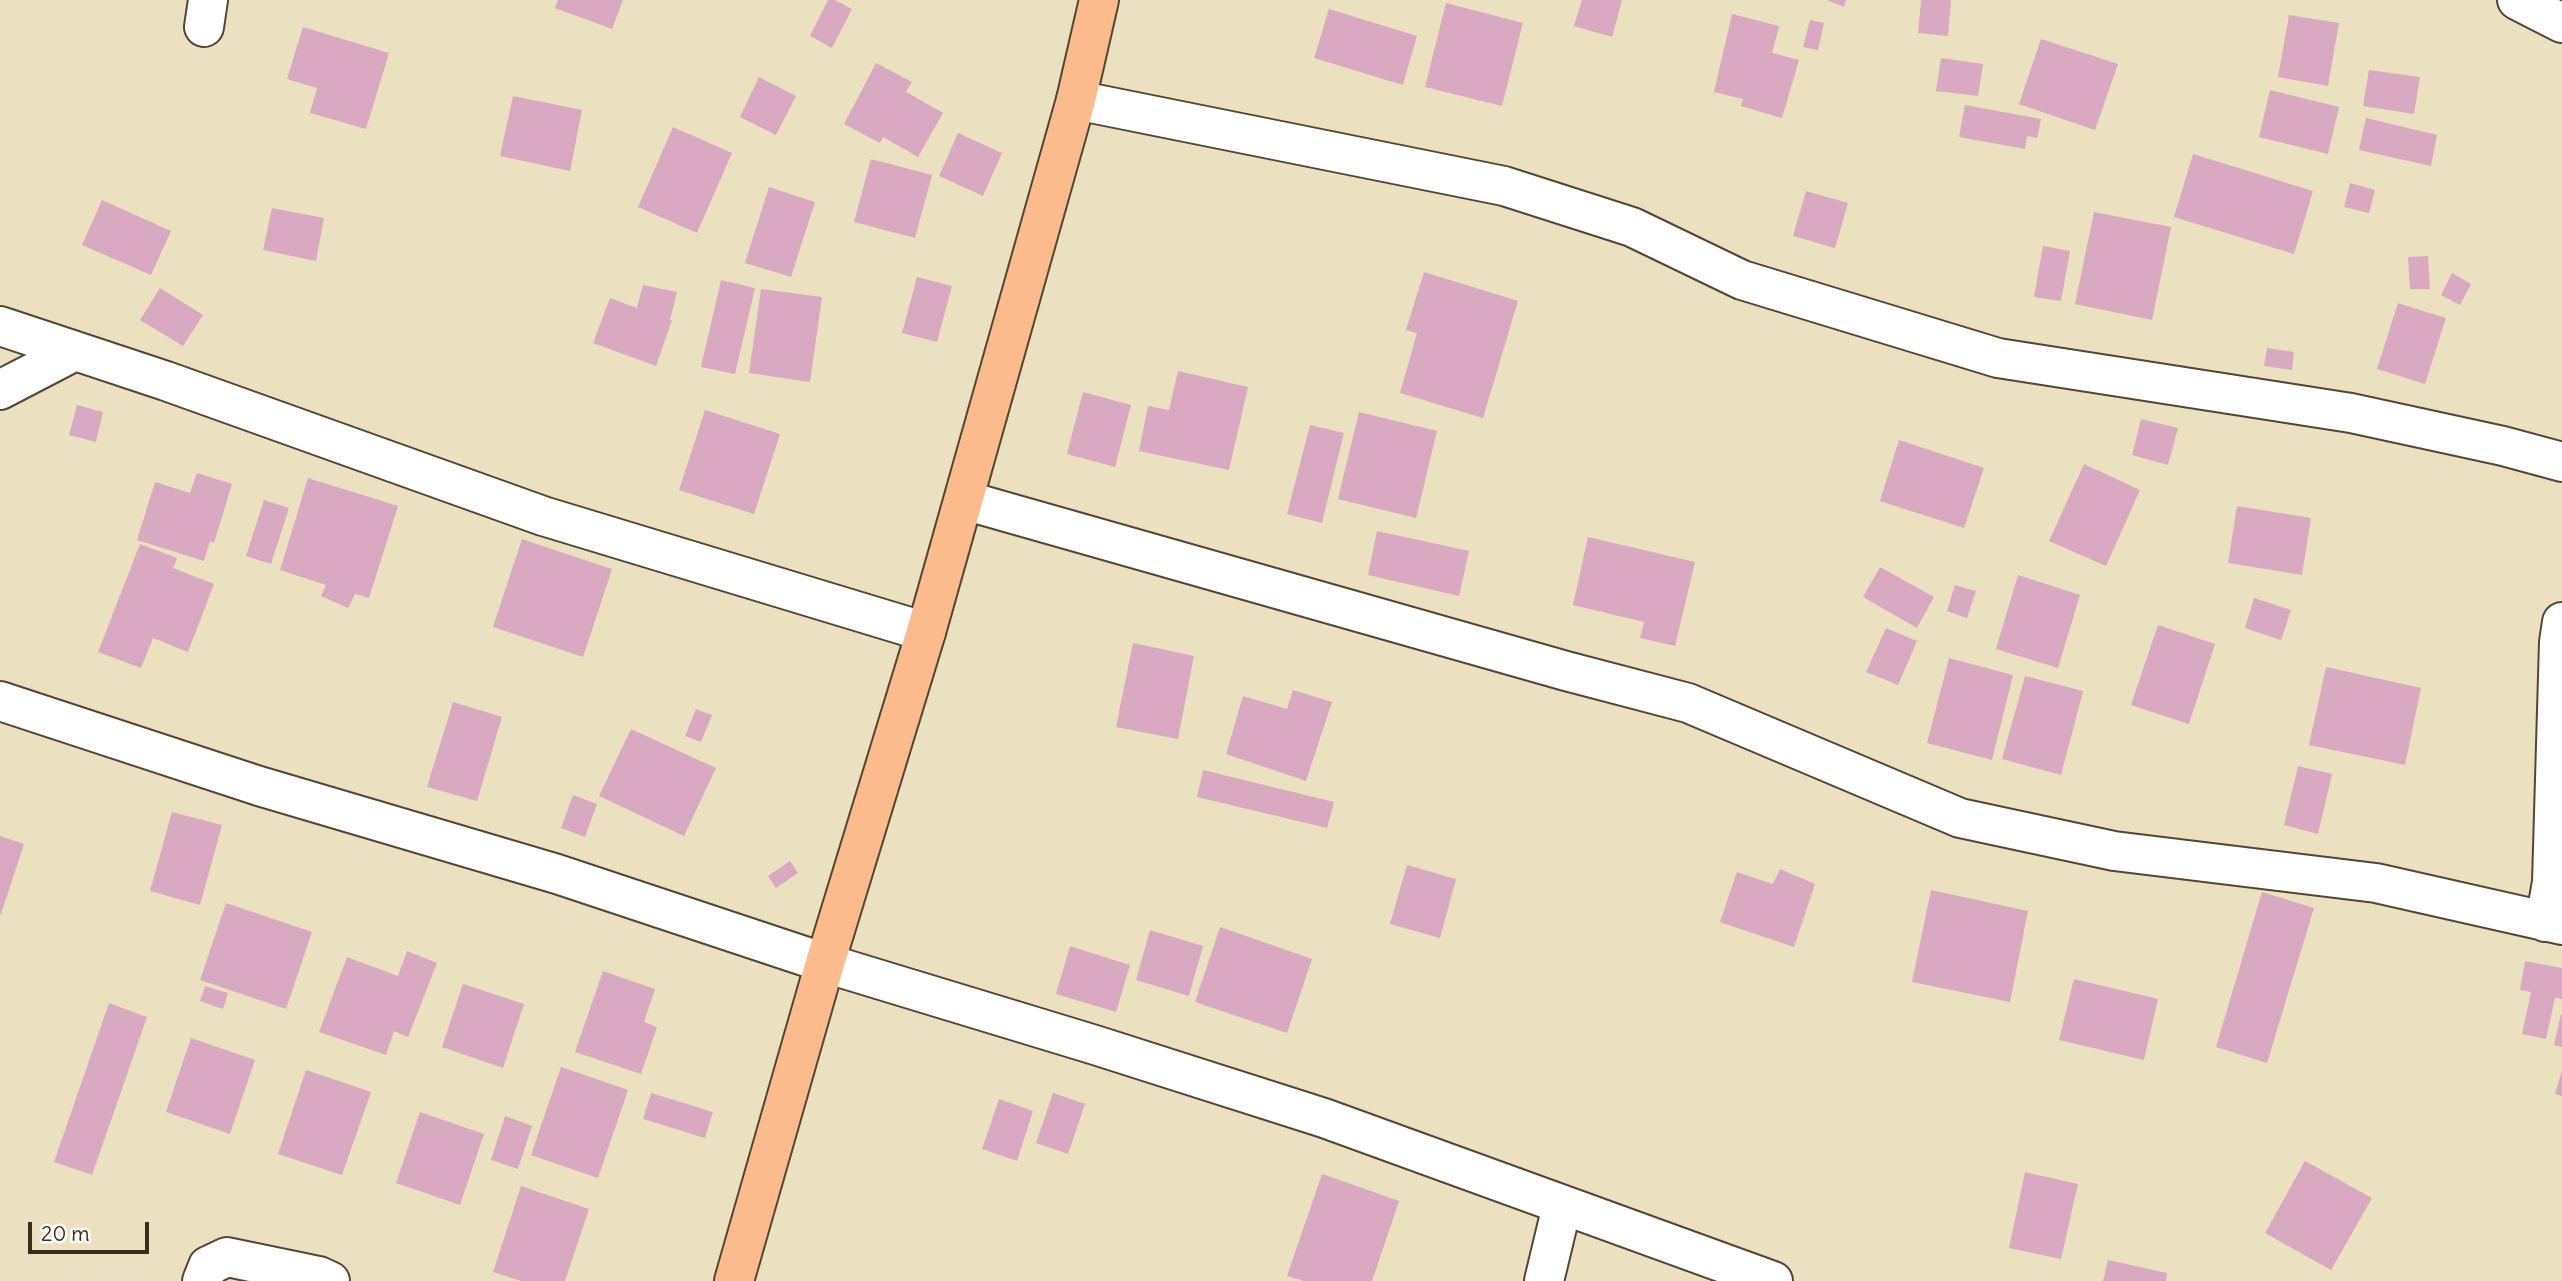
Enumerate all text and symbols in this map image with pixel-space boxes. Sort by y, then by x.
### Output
scale bar [32,1208,152,1252]
text: 20 m [41,1220,90,1247]

